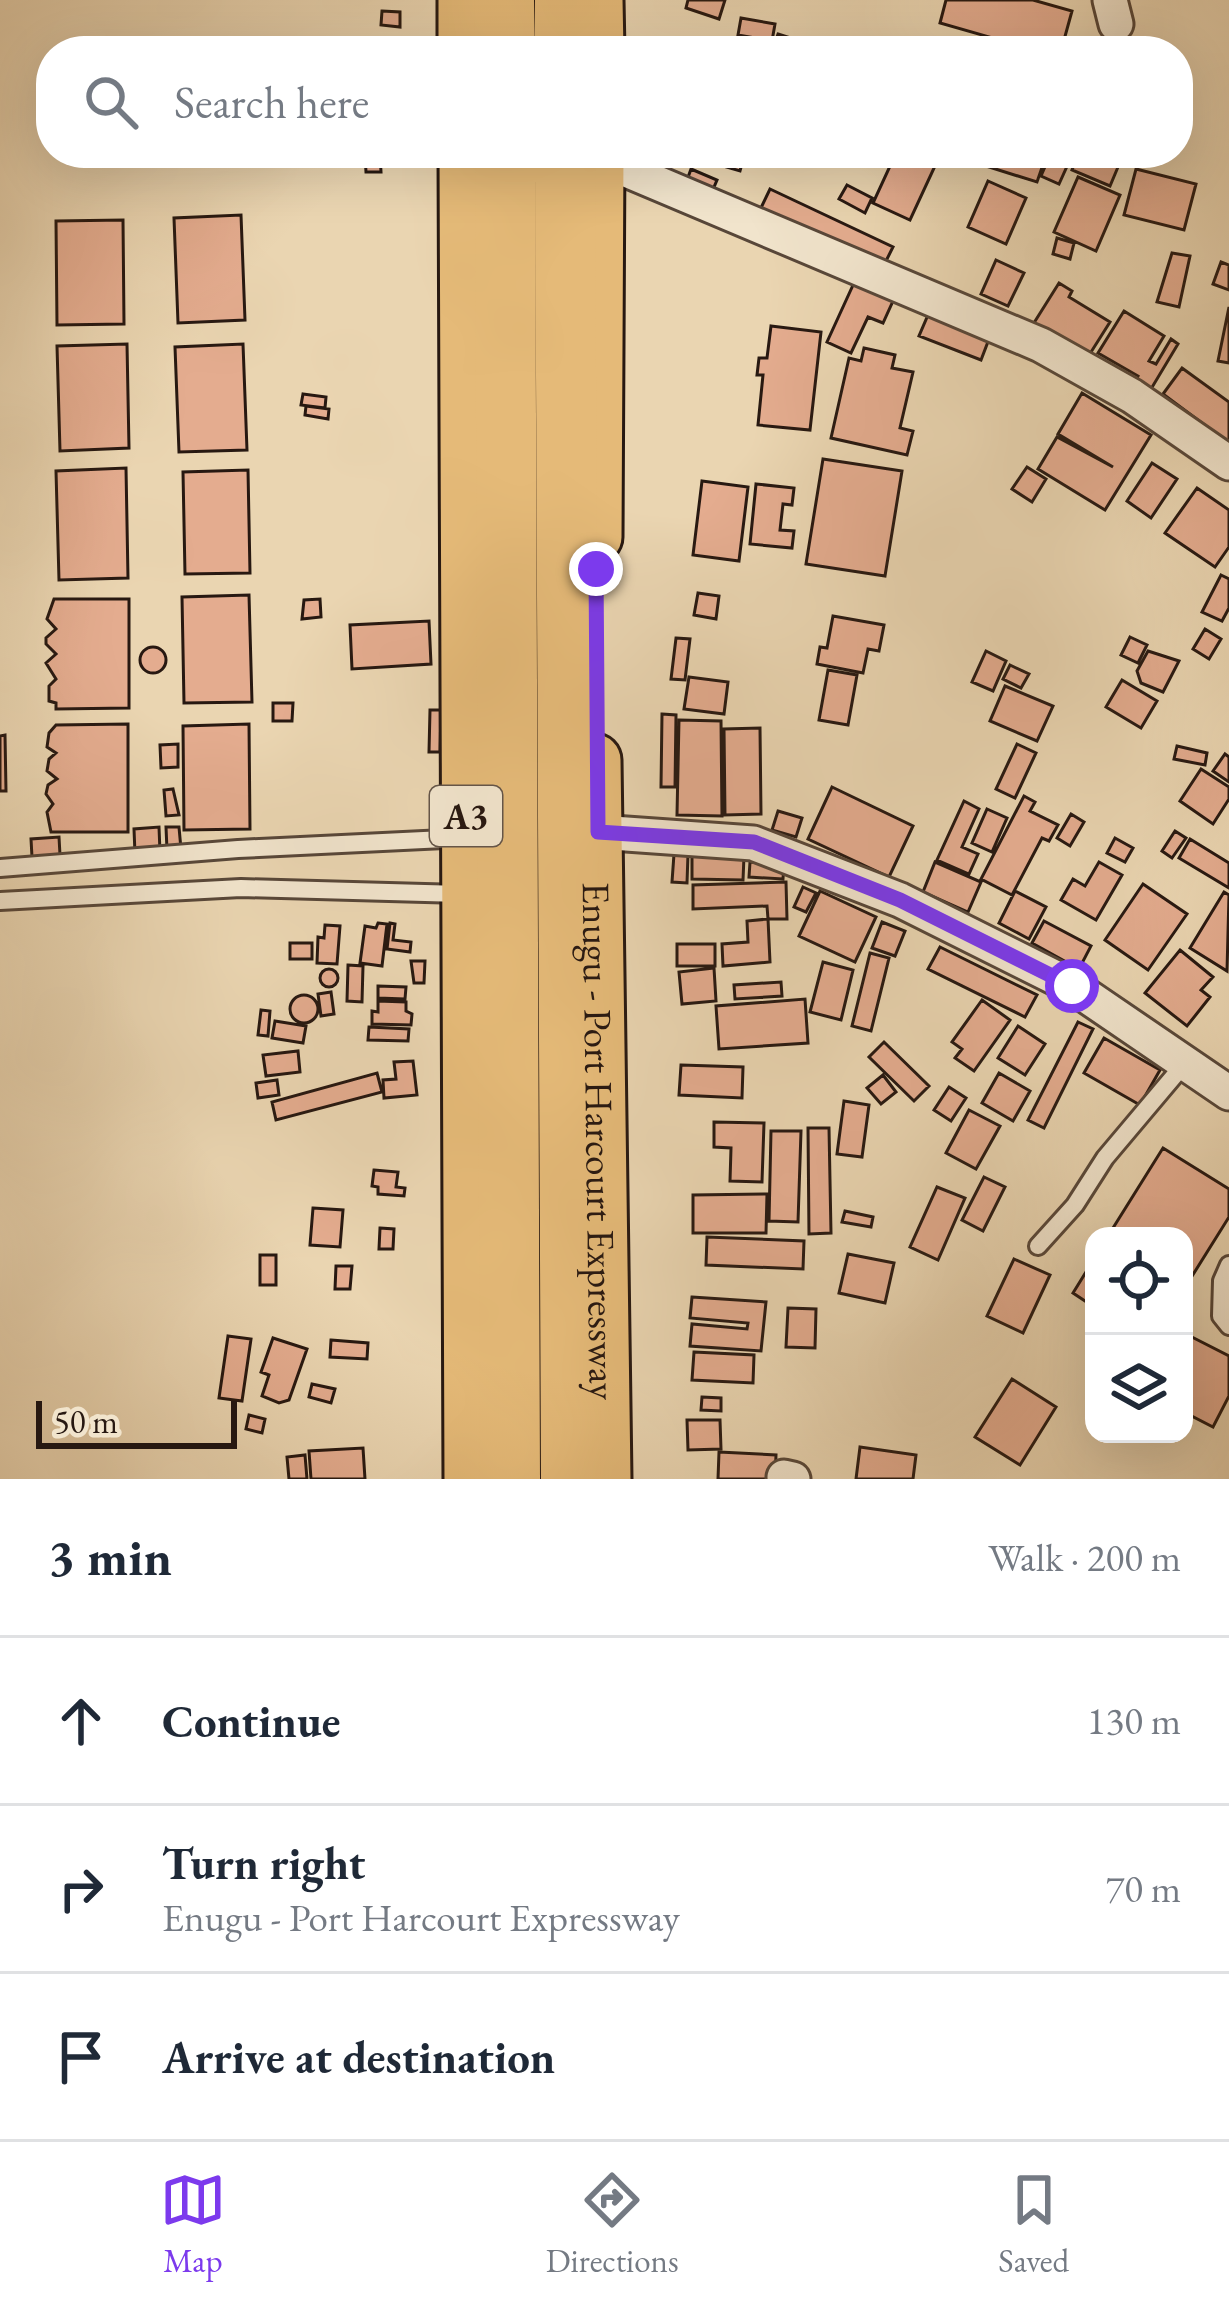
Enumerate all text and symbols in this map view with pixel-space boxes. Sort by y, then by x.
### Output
search box [36,36,1193,168]
icon: search [78,69,144,135]
text: Search here [174,73,369,131]
route end [569,542,623,596]
road number: A3 [430,786,502,846]
street label: Enugu - Port Harcourt Expressway [571,882,629,1401]
route start [1045,959,1099,1013]
map controls [1085,1227,1193,1443]
button: locate [1085,1227,1193,1335]
button: layers [1085,1335,1193,1443]
scale bar [36,1395,237,1448]
text: 50 m [54,1400,118,1443]
text: 3 min [48,1524,172,1590]
text: Walk · 200 m [988,1532,1181,1583]
icon: ahead [48,1688,114,1754]
text: Continue [162,1692,340,1750]
text: 130 m [1087,1695,1181,1746]
text: Turn right [162,1834,365,1892]
icon: right [48,1856,114,1922]
text: 70 m [1105,1863,1181,1914]
text: Enugu - Port Harcourt Expressway [162,1892,680,1943]
icon: arrive [48,2024,114,2090]
text: Arrive at destination [162,2028,555,2086]
tab: Map [160,2167,226,2282]
tab: Directions [546,2167,679,2282]
tab: Saved [998,2167,1069,2282]

